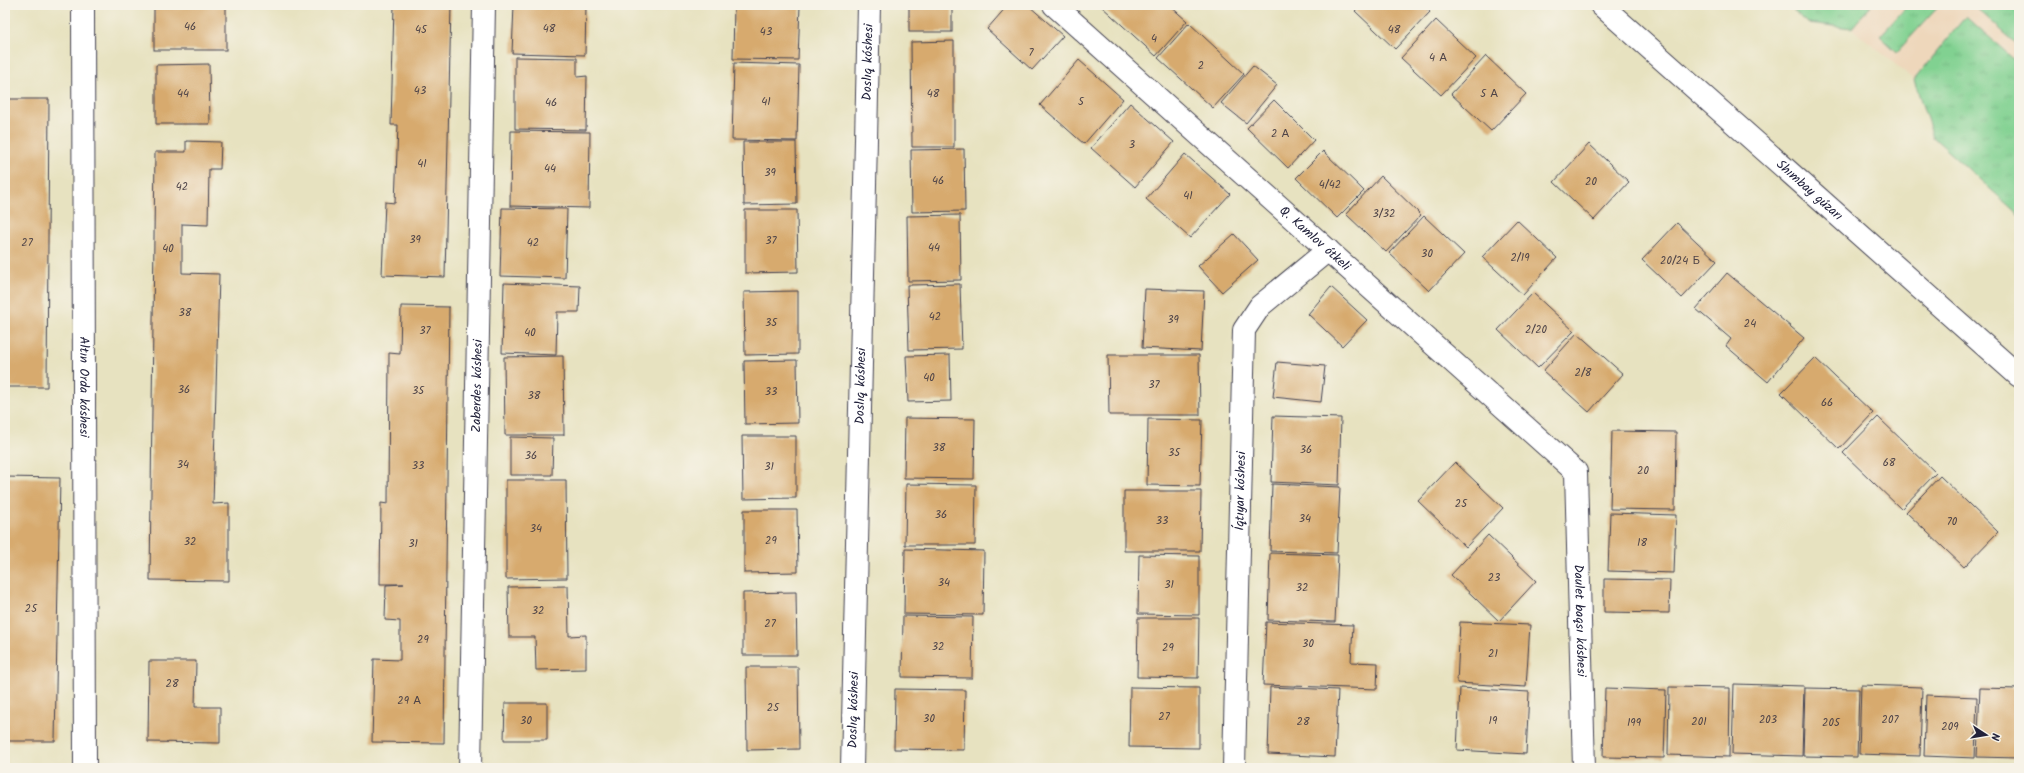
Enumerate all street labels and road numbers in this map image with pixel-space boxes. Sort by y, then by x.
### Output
street label: Doslıq kóshesi [856,23,879,101]
street label: Shımbay gúzarı [1771,155,1848,226]
street label: Q. Kamlov ótkeli [1274,201,1356,277]
street label: Altın Orda kóshesi [73,337,95,438]
street label: Zaberdes kóshesi [466,338,488,433]
street label: Doslıq kóshesi [849,347,872,425]
street label: Íqtıyar kóshesi [1229,450,1252,531]
street label: Daulet baqsı kóshesi [1568,564,1592,678]
street label: Doslıq kóshesi [842,670,865,749]

